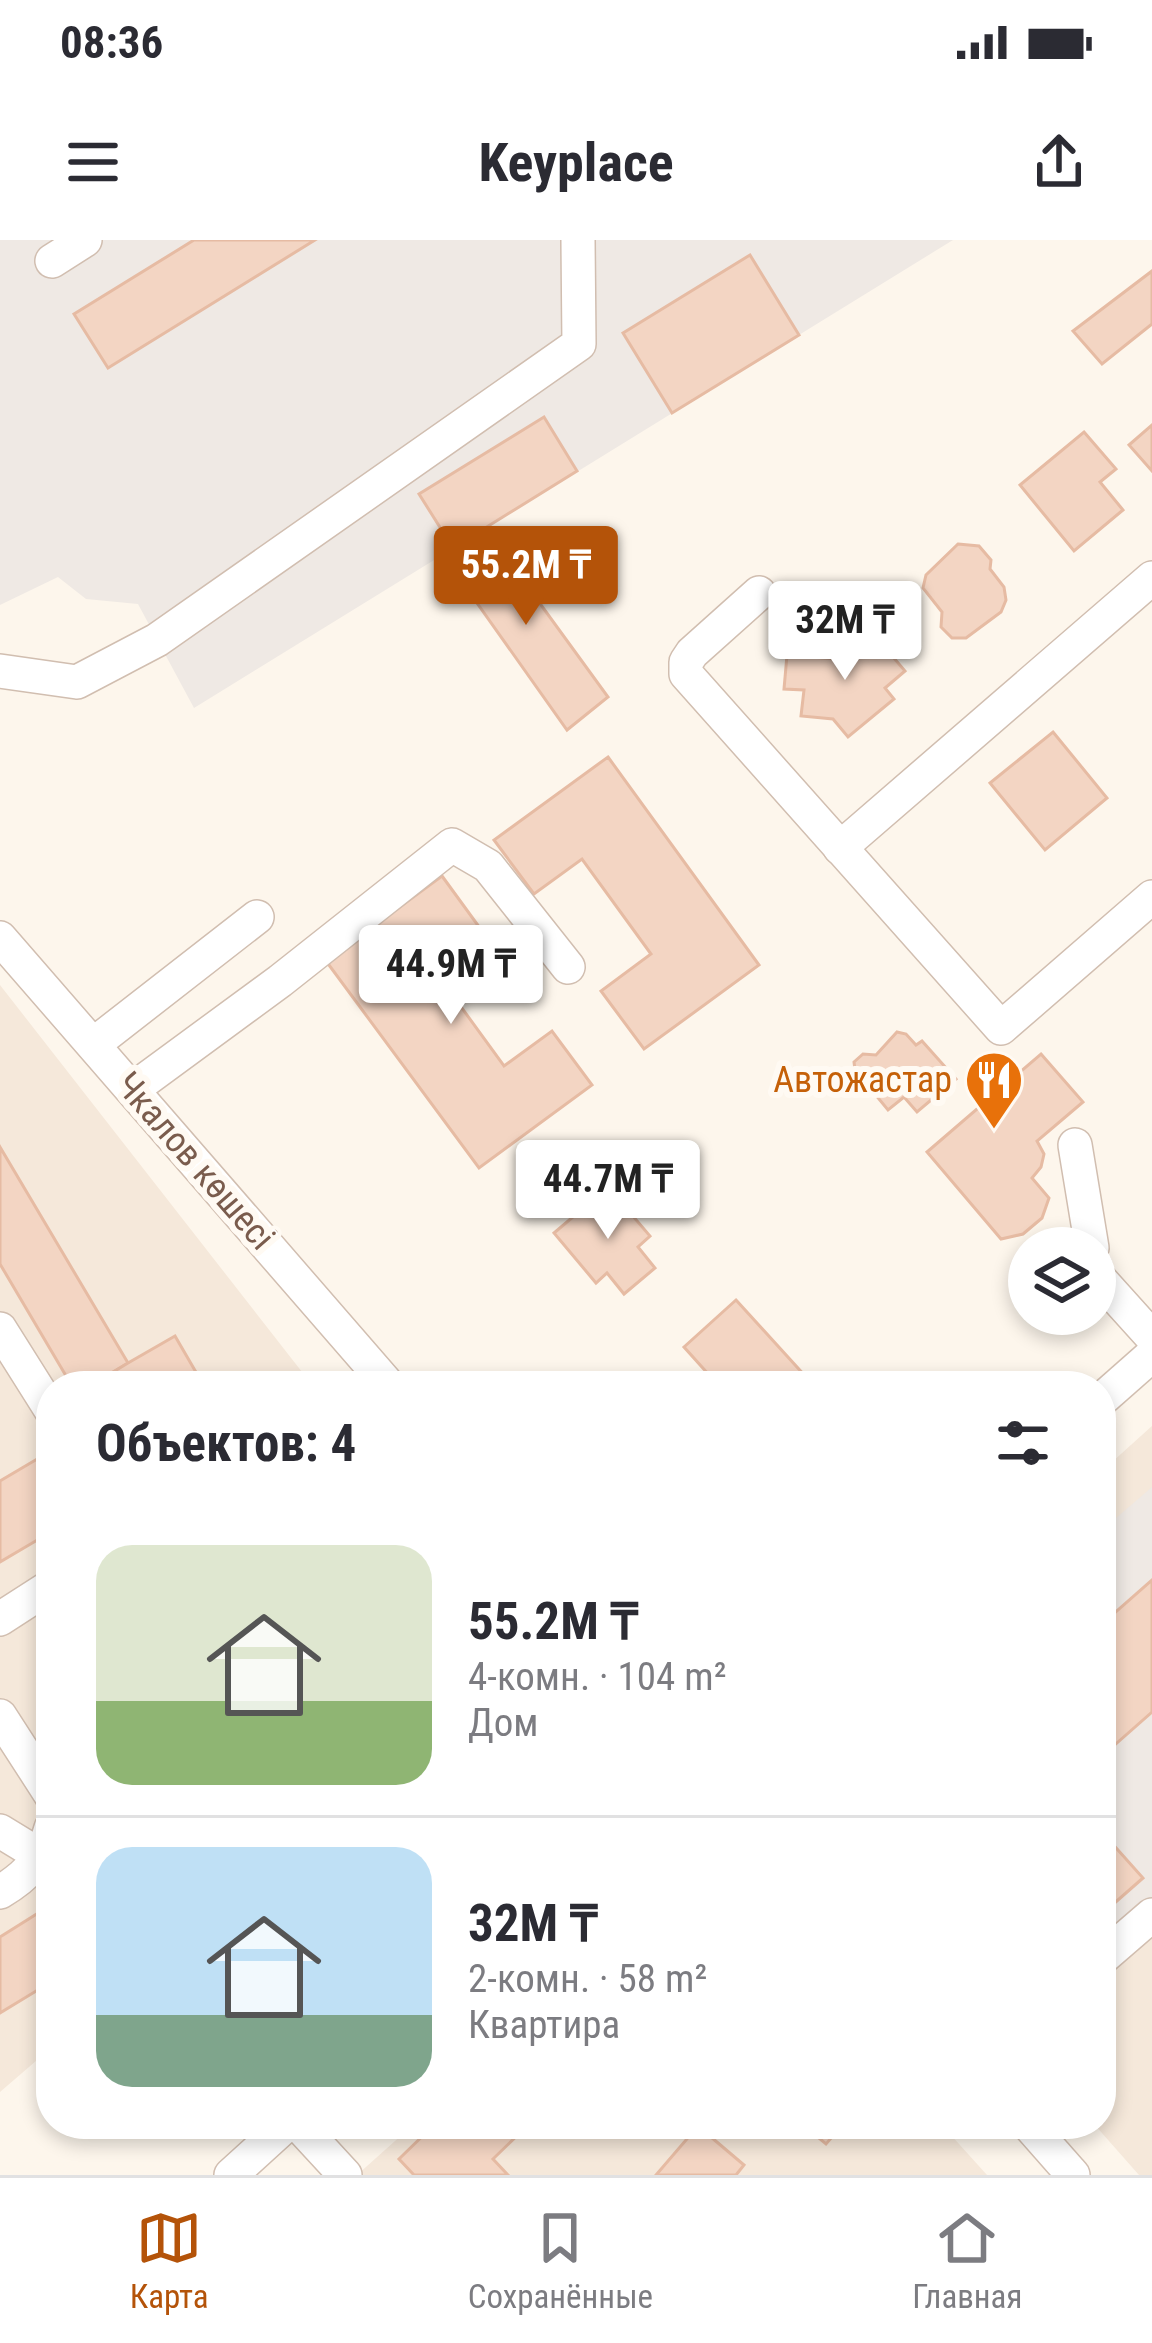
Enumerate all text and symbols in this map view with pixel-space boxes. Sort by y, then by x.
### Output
text: 08:36 [60,16,163,69]
icon: menu [60,129,126,195]
icon: share [1026,129,1092,195]
text: Keyplace [478,131,674,194]
pin: 55.2M ₸ [415,526,637,628]
text: 55.2M ₸ [461,542,591,588]
pin: 32M ₸ [761,581,929,683]
text: 32M ₸ [795,597,895,643]
pin: 44.9M ₸ [340,925,562,1027]
text: 44.9M ₸ [386,941,516,987]
restaurant icon: Автожастар [963,1049,1025,1131]
place label: Автожастар [773,1059,952,1101]
street label: Чкалов көшесі [107,1064,283,1258]
pin: 44.7M ₸ [497,1140,719,1242]
text: 44.7M ₸ [543,1156,673,1202]
map controls [1008,1227,1116,1335]
button: layers [1008,1227,1116,1335]
icon: filters [990,1410,1056,1476]
text: Объектов: 4 [96,1414,356,1473]
text: 55.2M ₸ [468,1592,638,1651]
icon: home [192,1593,336,1737]
text: 4-комн. · 104 m² [468,1654,727,1700]
text: Дом [468,1700,539,1746]
text: 32M ₸ [468,1894,598,1953]
icon: home [192,1895,336,2039]
text: 2-комн. · 58 m² [468,1956,707,2002]
text: Квартира [468,2002,620,2048]
tab: Карта [130,2205,209,2316]
tab: Сохранённые [468,2205,653,2316]
tab: Главная [912,2205,1022,2316]

